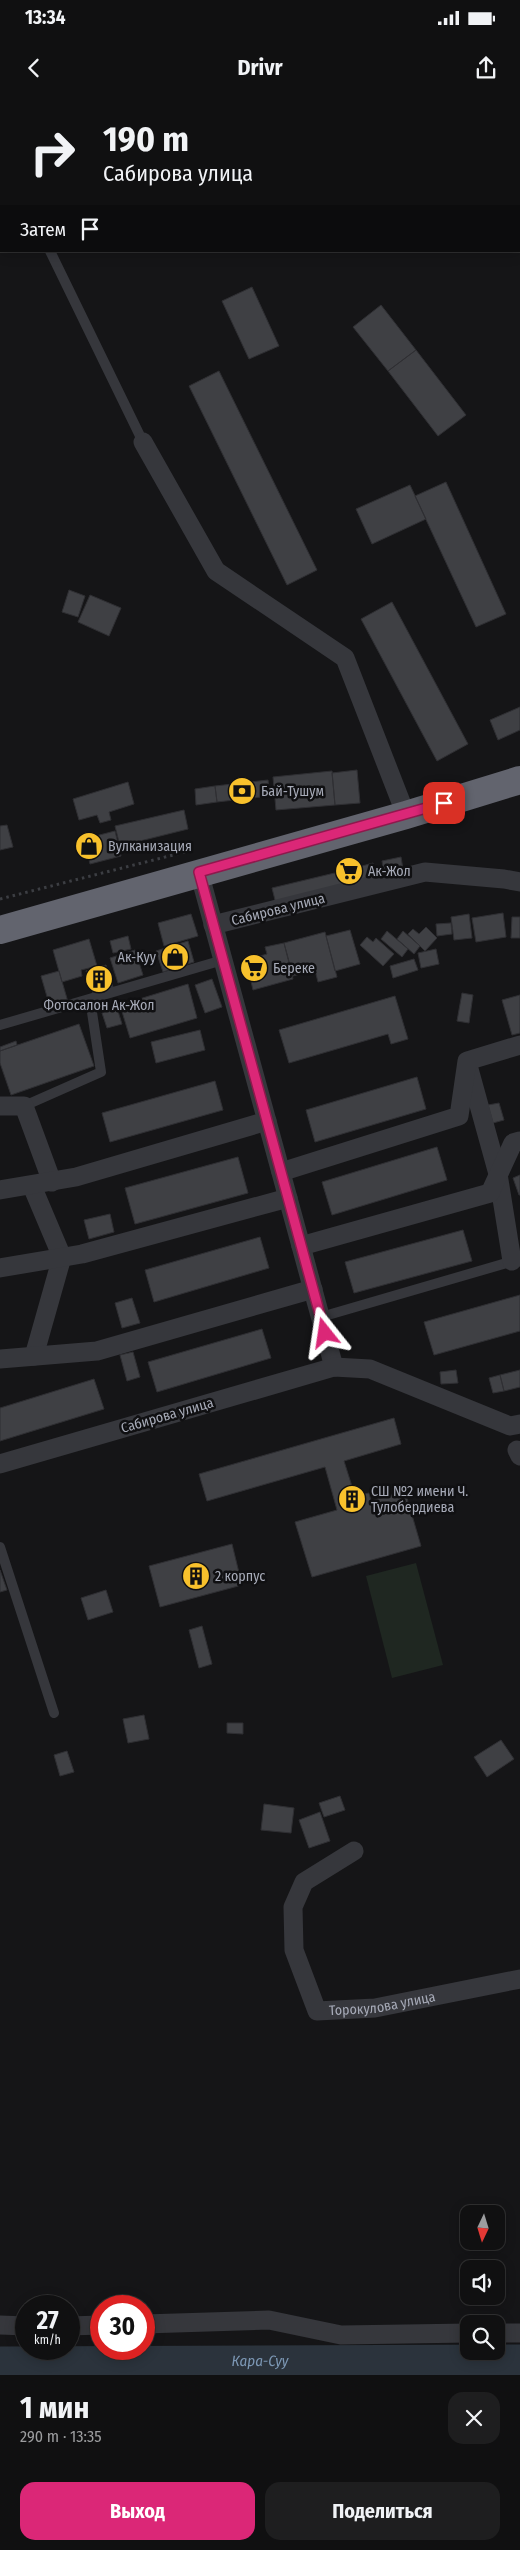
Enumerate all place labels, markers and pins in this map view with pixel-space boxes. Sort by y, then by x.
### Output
bank icon: Бай-Тушум [227,776,257,806]
pin [423,782,465,824]
place label: Бай-Тушум [261,783,324,800]
shop icon: Вулканизация [74,831,104,861]
place label: Вулканизация [108,838,192,855]
supermarket icon: Ак-Жол [334,856,364,886]
place label: Ак-Жол [368,863,411,880]
shop icon: Ак-Куу [160,942,190,972]
place label: Ак-Куу [118,949,157,966]
supermarket icon: Береке [239,953,269,983]
place label: Береке [273,960,315,977]
building icon: Фотосалон Ак-Жол [84,964,114,994]
place label: Фотосалон Ак-Жол [44,997,154,1014]
place label: СШ №2 имени Ч. Тулобердиева [371,1483,468,1516]
building icon: СШ №2 имени Ч. Тулобердиева [337,1484,367,1514]
building icon: 2 корпус [181,1561,211,1591]
place label: 2 корпус [215,1568,265,1585]

